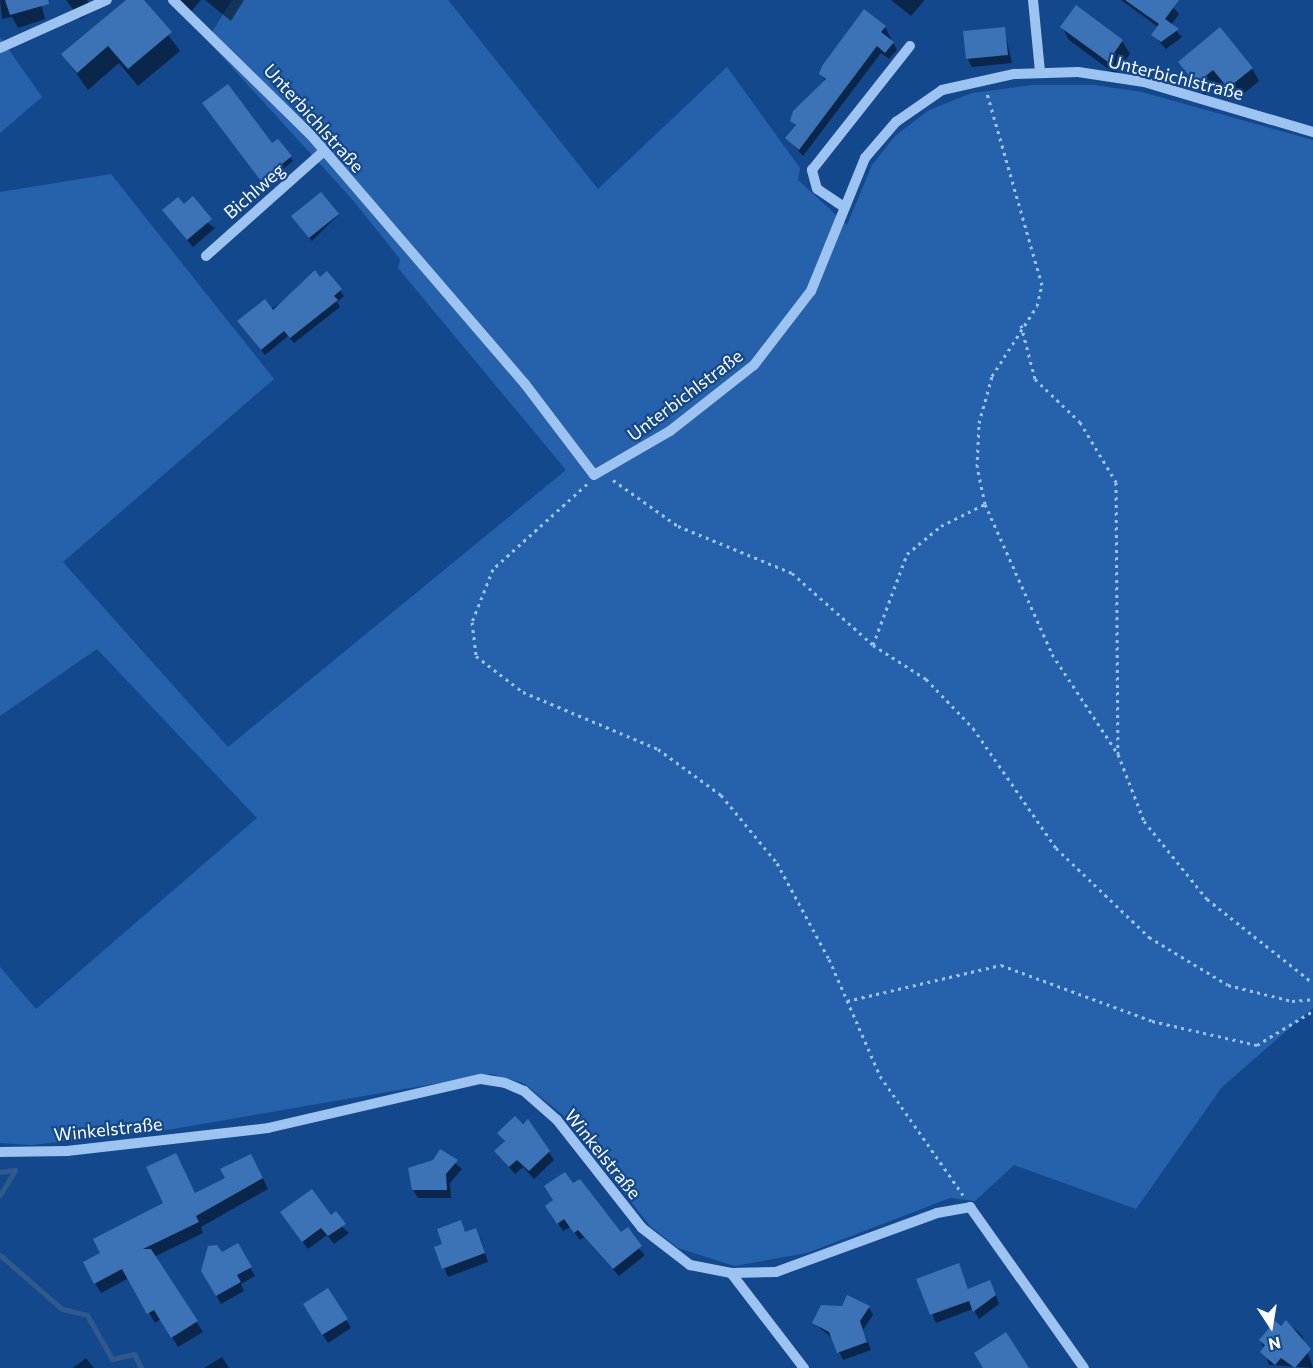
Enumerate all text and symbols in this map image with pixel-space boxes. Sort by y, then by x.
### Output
street label: Unterbichlstraße [1106,50,1246,104]
street label: Unterbichlstraße [260,59,368,177]
street label: Bichlweg [219,159,289,223]
street label: Unterbichlstraße [623,345,747,445]
street label: Winkelstraße [560,1105,646,1203]
street label: Winkelstraße [53,1113,163,1145]
north arrow [1241,1296,1301,1356]
text: N [1267,1334,1283,1355]

